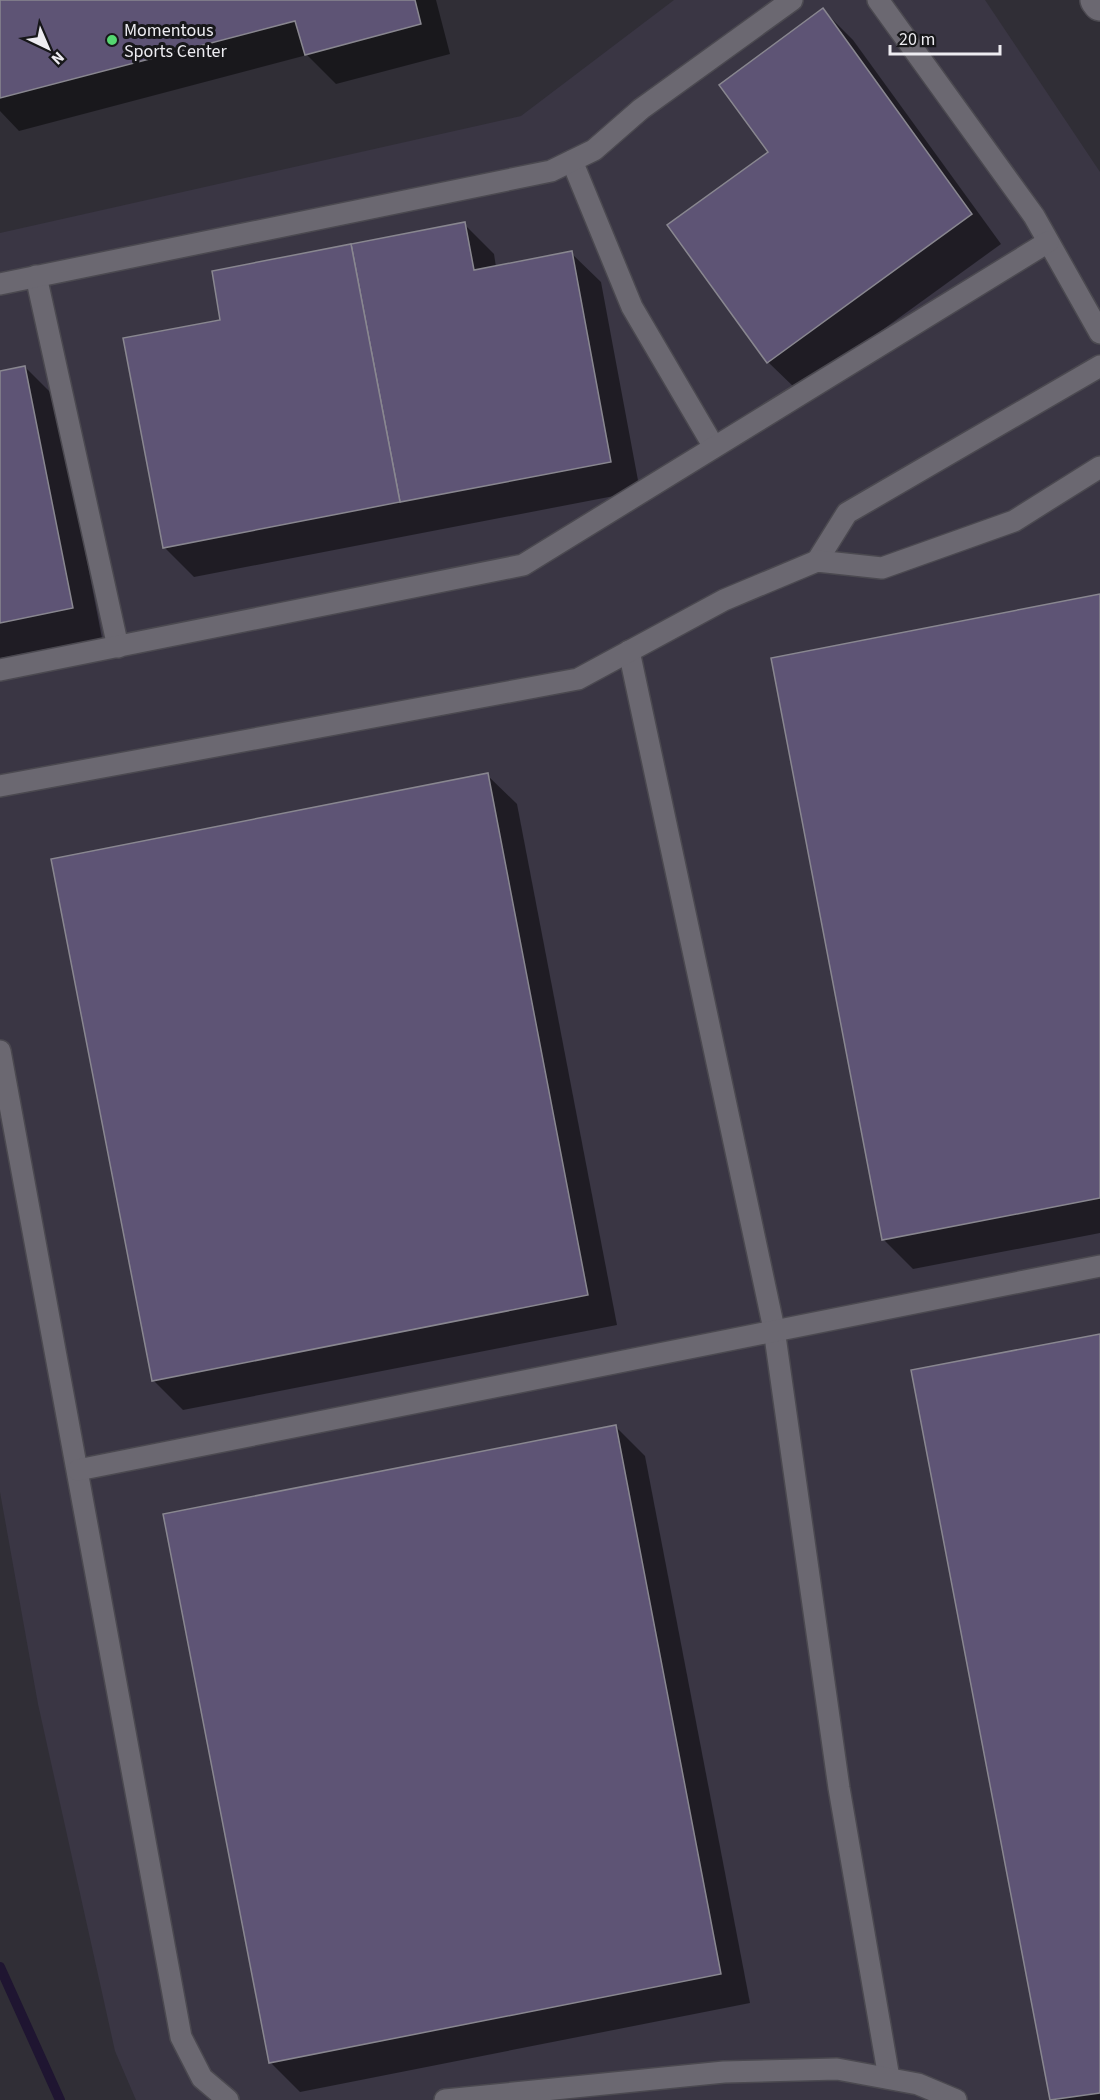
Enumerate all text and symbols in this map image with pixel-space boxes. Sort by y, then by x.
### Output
north arrow [18,18,78,78]
place label: Momentous Sports Center [124,18,227,64]
scale bar [890,18,1000,56]
text: 20 m [899,27,935,52]
marker: Momentous Sports Center [105,33,119,47]
text: N [46,46,69,70]

